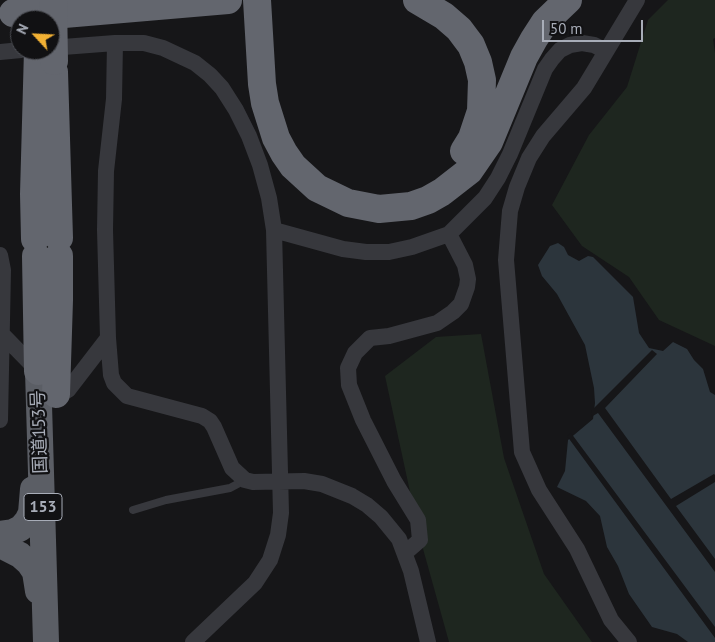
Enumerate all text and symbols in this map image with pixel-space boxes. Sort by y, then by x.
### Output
north arrow [10,10,60,60]
scale bar [545,10,646,42]
text: 50 m [550,19,583,38]
text: N [12,21,32,37]
street label: 国道153号 [28,390,52,474]
road number: 153 [24,494,62,520]

